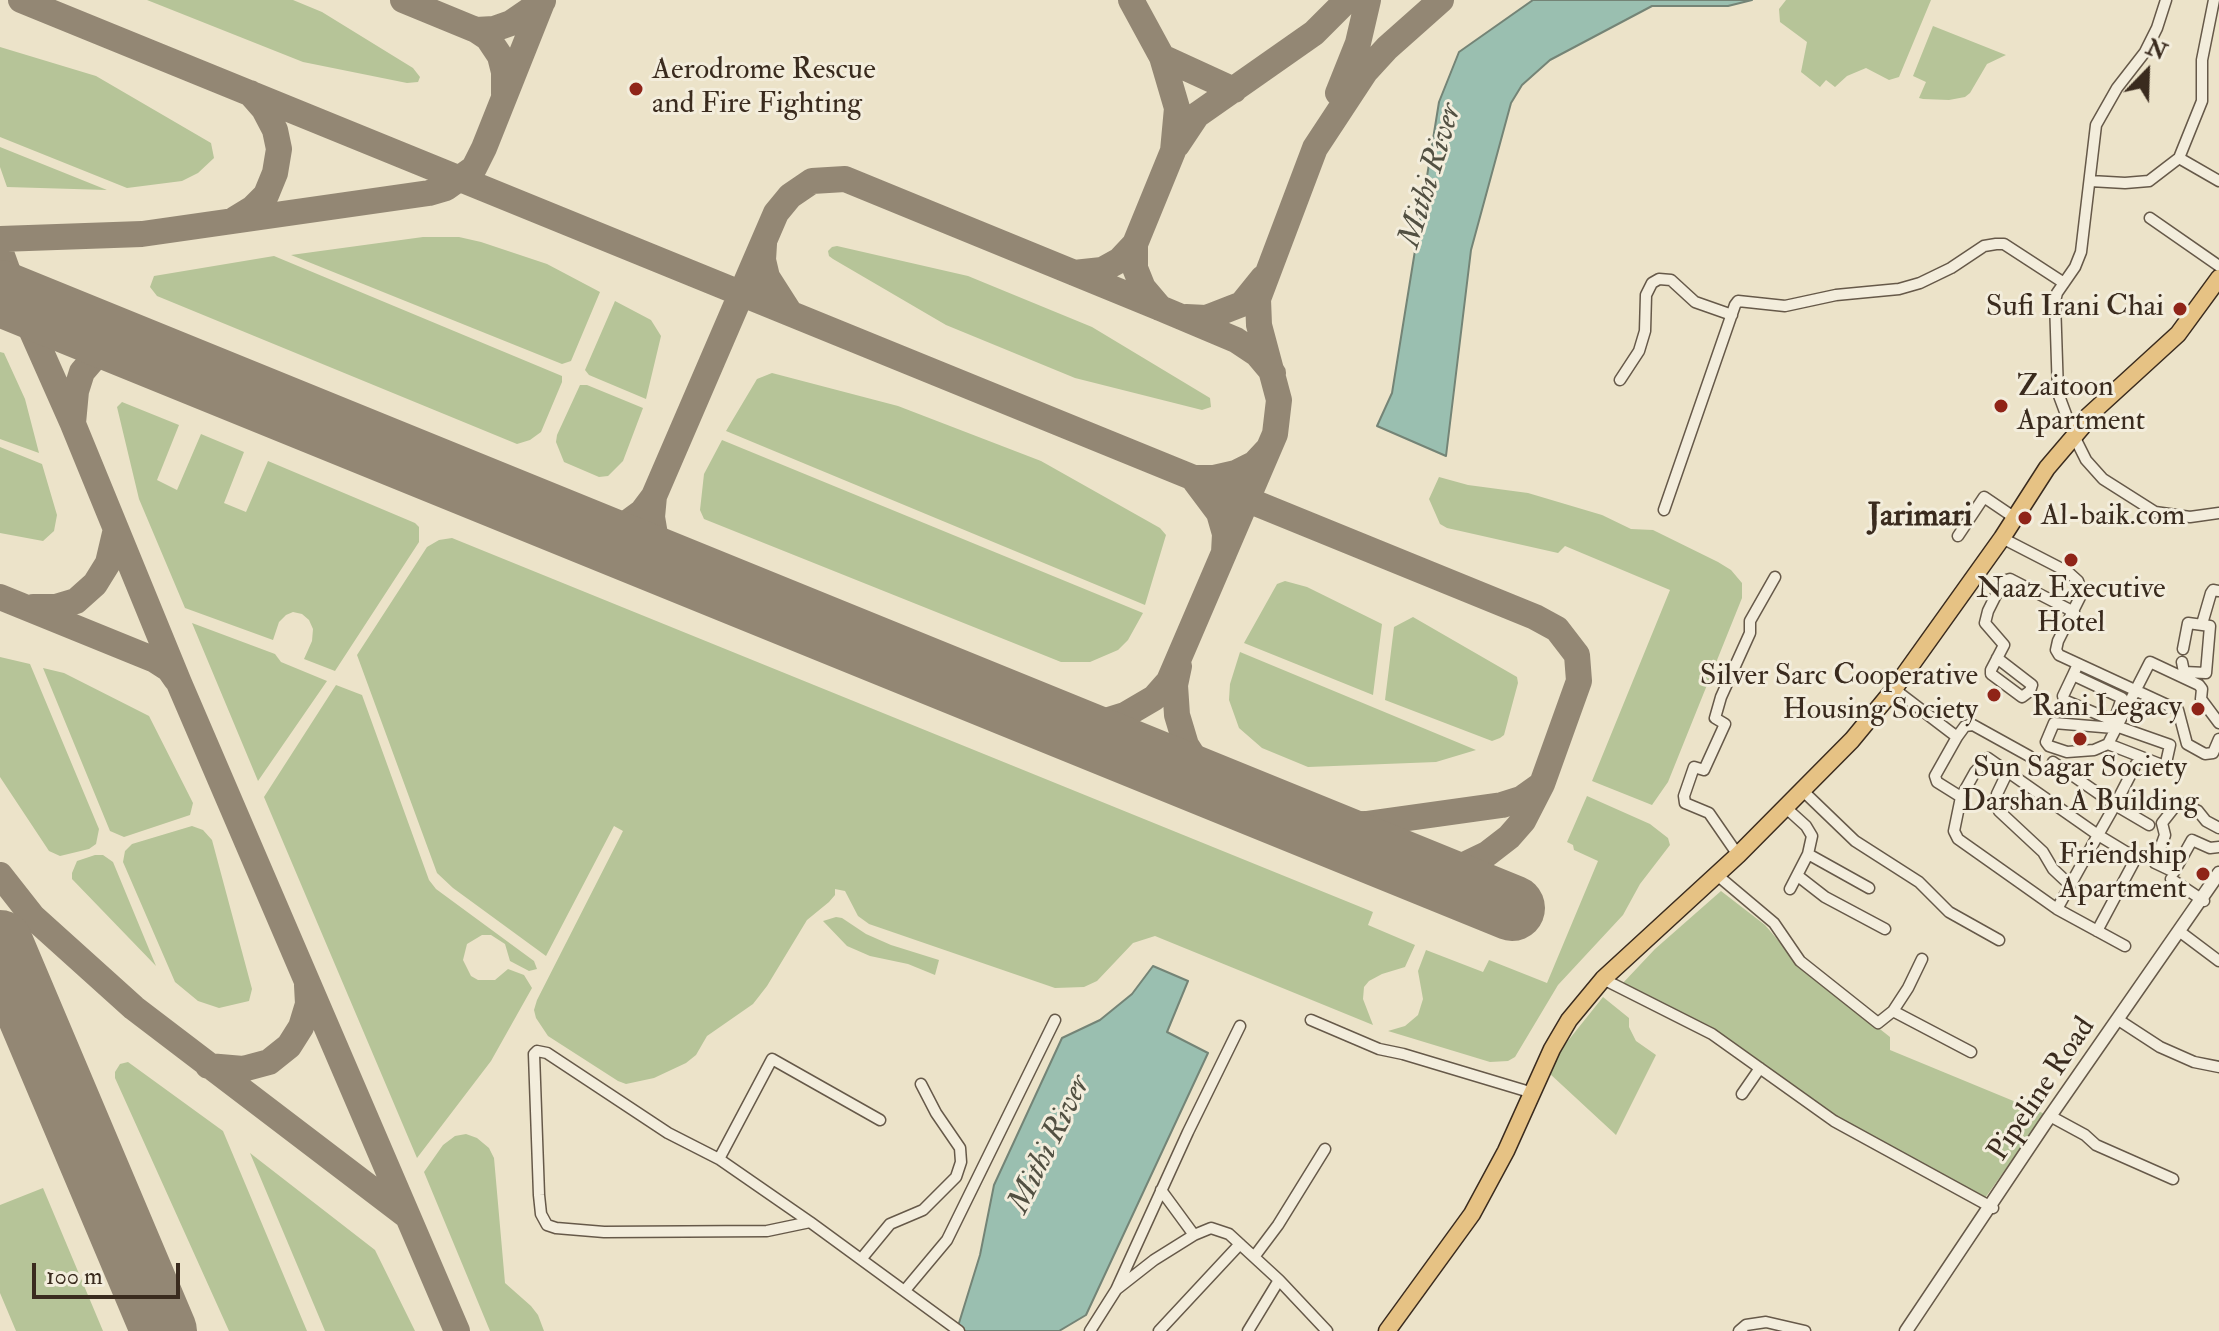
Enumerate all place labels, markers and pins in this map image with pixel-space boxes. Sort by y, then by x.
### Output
place label: Aerodrome Rescue and Fire Fighting [652,54,876,124]
marker: Aerodrome Rescue and Fire Fighting [627,80,645,98]
place label: Sufi Irani Chai [1986,291,2164,327]
marker: Sufi Irani Chai [2171,300,2189,318]
place label: Zaitoon Apartment [2017,371,2145,442]
marker: Zaitoon Apartment [1992,397,2010,415]
place label: Al-baik.com [2041,500,2185,536]
marker: Al-baik.com [2016,509,2034,527]
marker: Naaz Executive Hotel [2062,551,2080,569]
place label: Naaz Executive Hotel [1976,573,2166,644]
place label: Silver Sarc Cooperative Housing Society [1700,660,1978,730]
marker: Silver Sarc Cooperative Housing Society [1985,686,2003,704]
place label: Rani Legacy [2032,691,2182,727]
marker: Rani Legacy [2189,700,2207,718]
marker: Sun Sagar Society Darshan A Building [2071,730,2089,748]
place label: Sun Sagar Society Darshan A Building [1961,752,2199,822]
place label: Friendship Apartment [2058,839,2187,910]
marker: Friendship Apartment [2194,865,2212,883]

